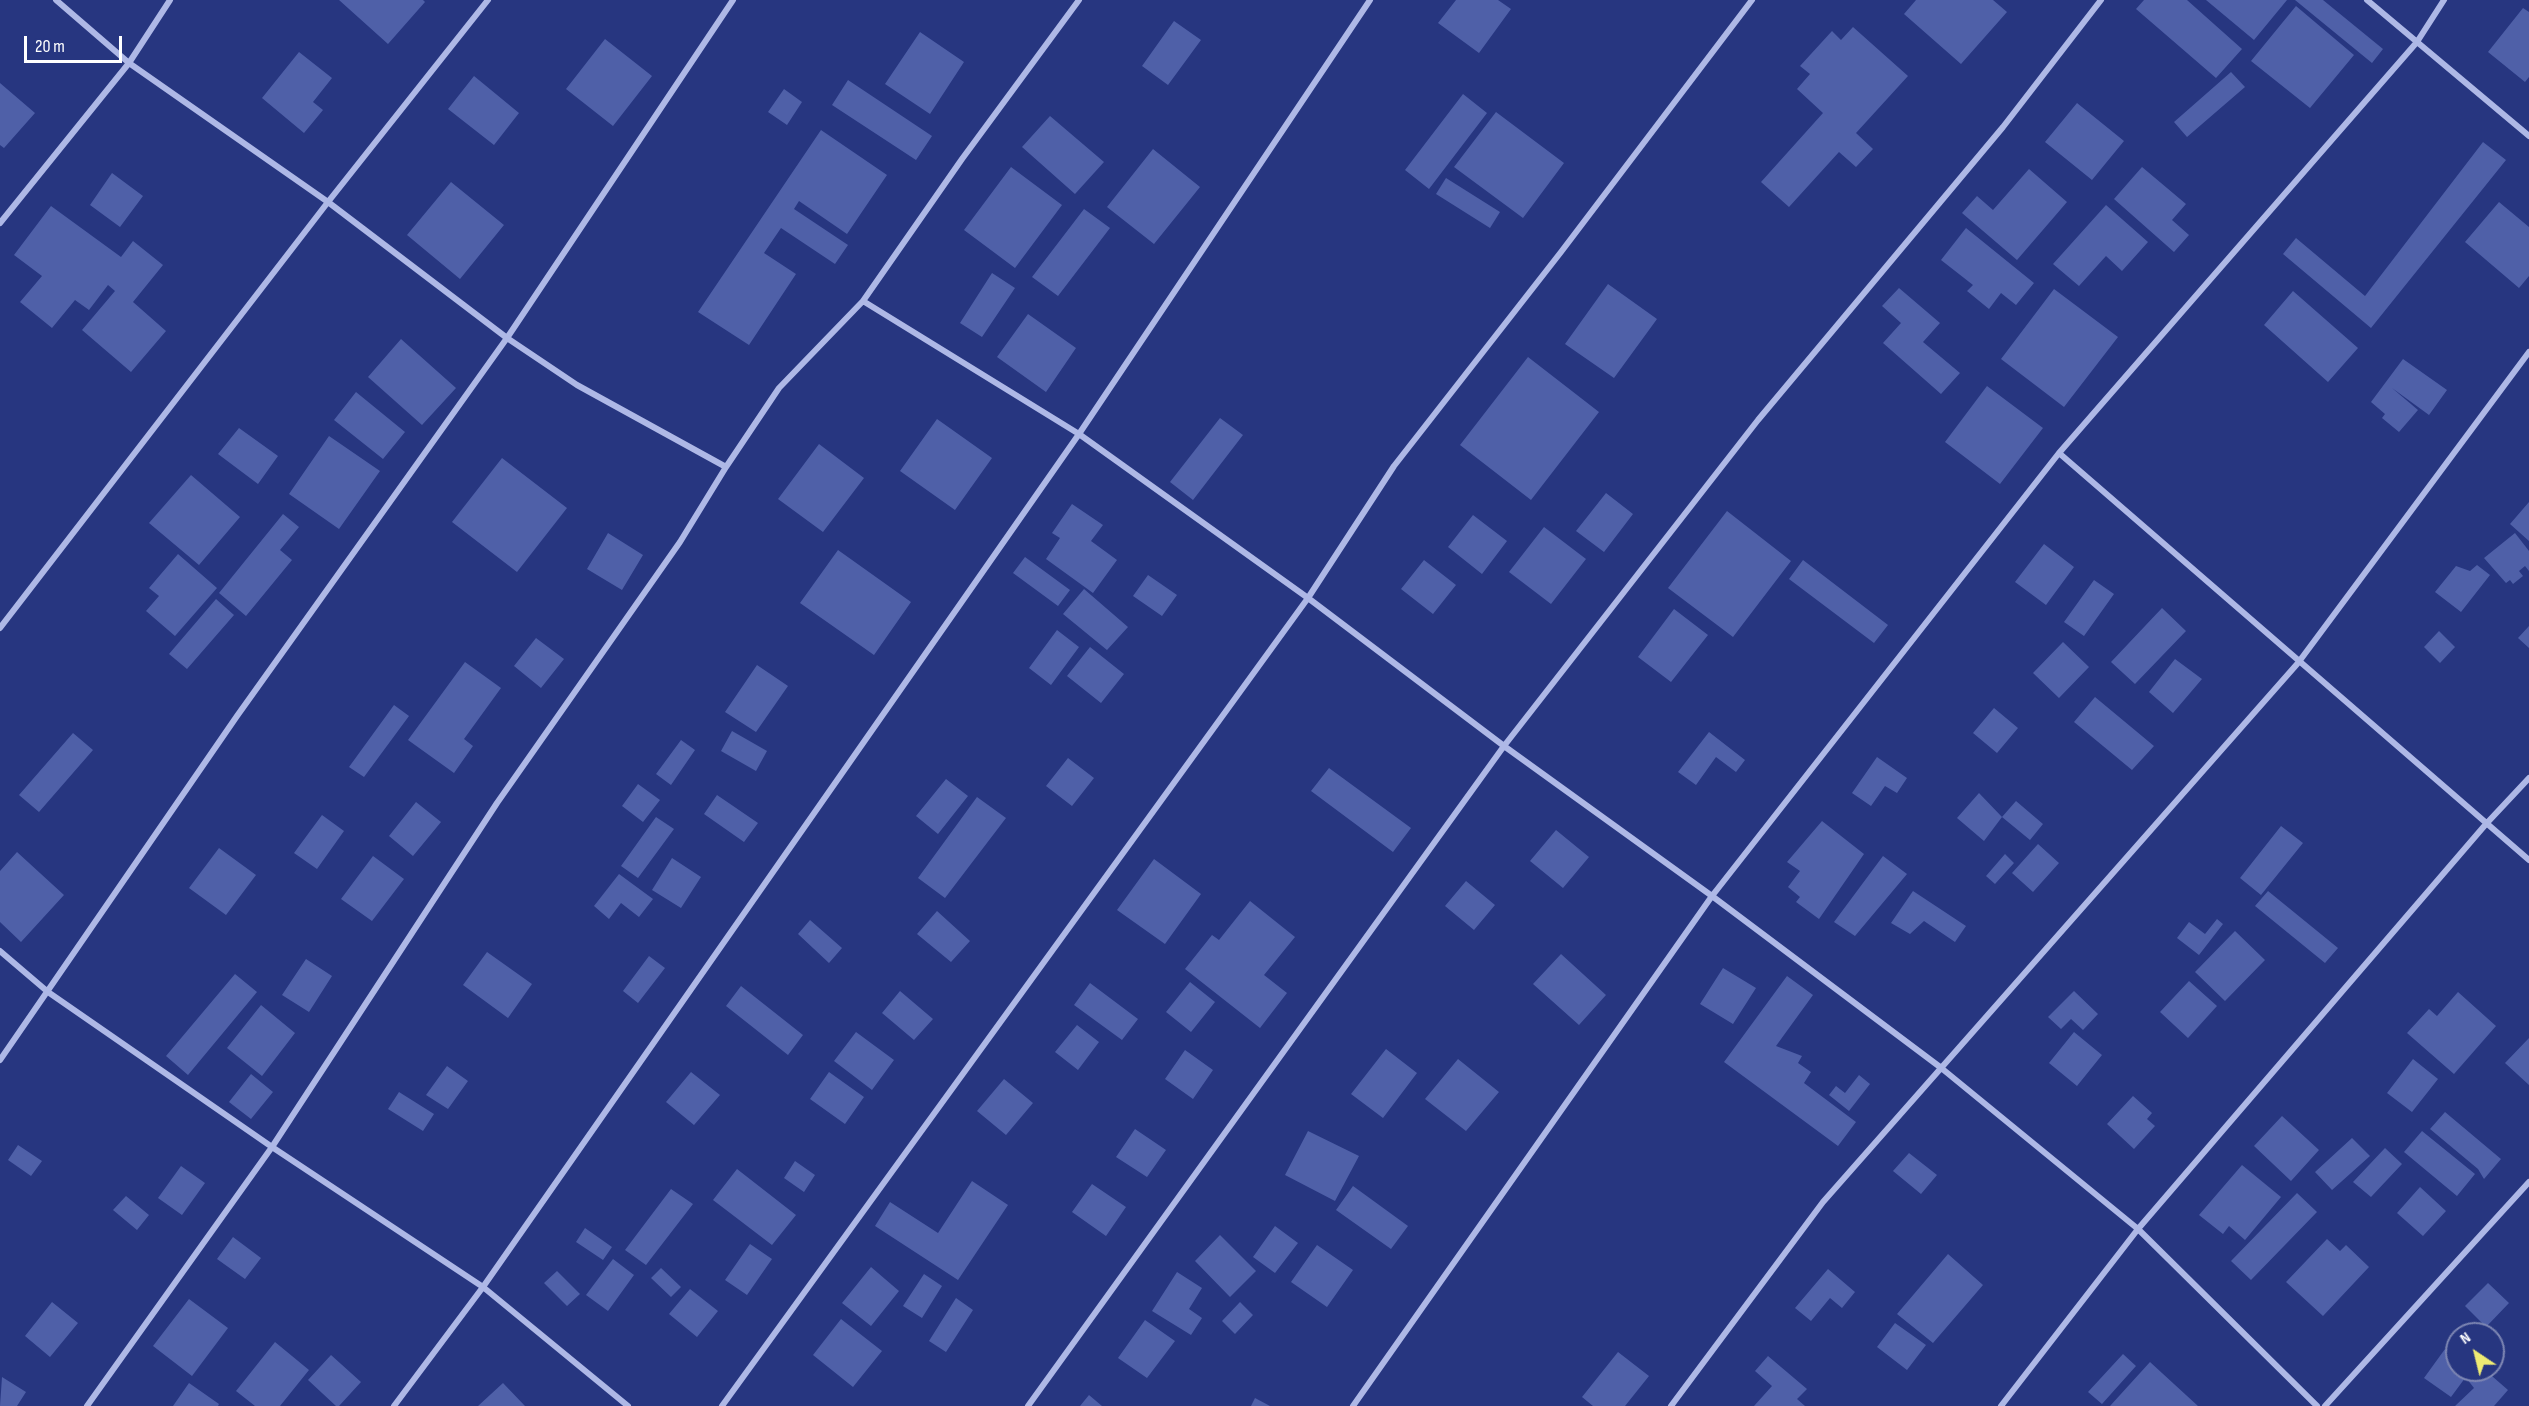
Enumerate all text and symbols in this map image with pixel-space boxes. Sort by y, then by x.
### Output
scale bar [27,24,124,62]
text: 20 m [35,36,65,57]
north arrow [2445,1322,2505,1382]
text: N [2457,1328,2474,1349]

